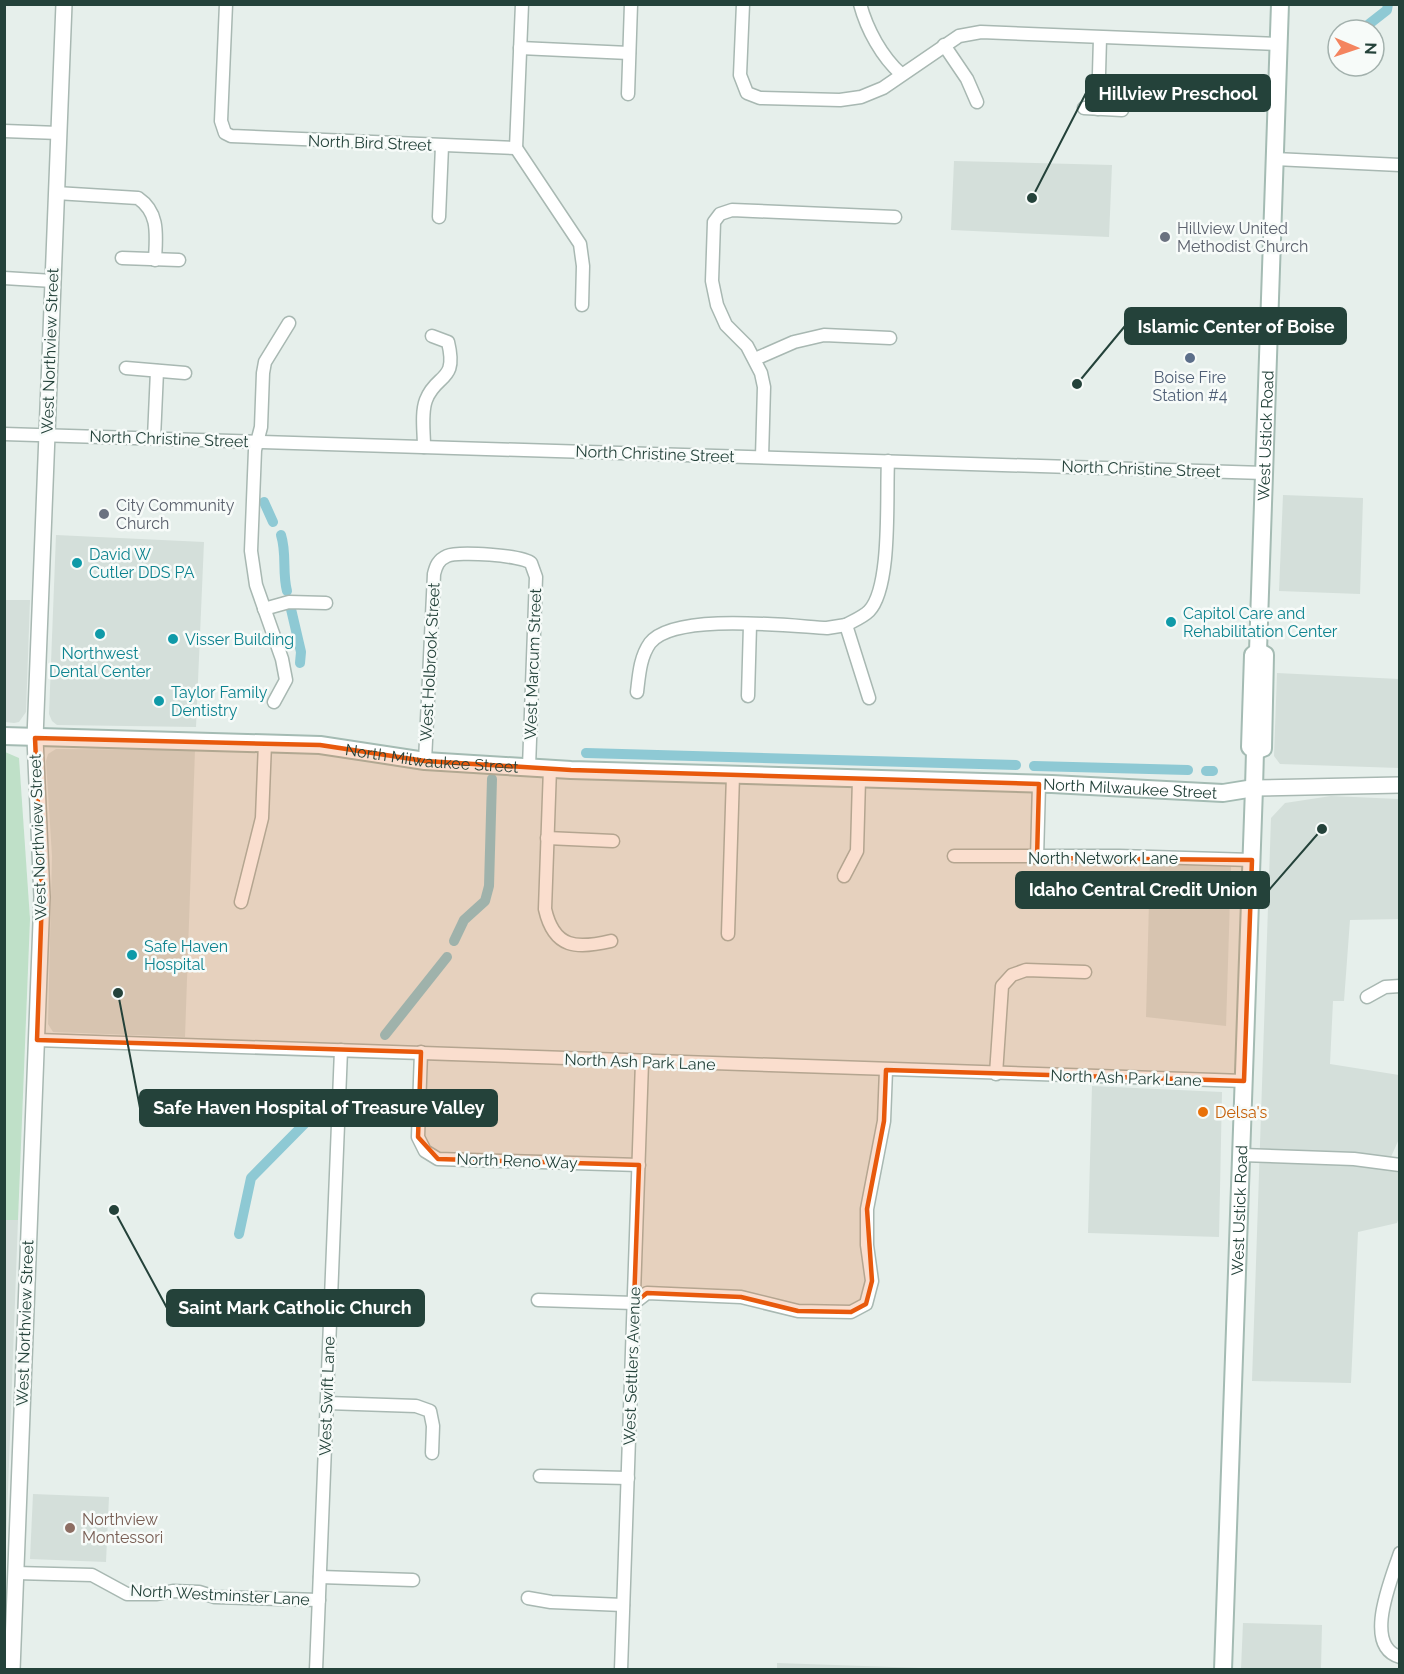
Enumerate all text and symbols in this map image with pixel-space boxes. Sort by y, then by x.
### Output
north arrow [1326,18,1386,78]
text: N [1361,42,1380,55]
callout: Hillview Preschool [1086,75,1270,111]
text: Hillview Preschool [1098,83,1258,104]
street label: North Bird Street [308,131,433,155]
place label: Hillview United Methodist Church [1177,219,1308,256]
marker: Hillview United Methodist Church [1158,230,1172,244]
street label: West Northview Street [38,267,62,434]
callout: Islamic Center of Boise [1125,308,1346,344]
text: Islamic Center of Boise [1137,316,1335,337]
marker: Boise Fire Station #4 [1183,351,1197,365]
place label: Boise Fire Station #4 [1153,368,1228,405]
street label: West Ustick Road [1254,370,1277,501]
street label: North Christine Street [89,427,250,451]
street label: North Christine Street [575,442,736,466]
street label: North Christine Street [1061,457,1222,481]
place label: City Community Church [116,496,235,533]
marker: City Community Church [97,507,111,521]
place label: David W Cutler DDS PA [89,545,195,582]
marker: David W Cutler DDS PA [70,556,84,570]
street label: West Holbrook Street [416,581,444,742]
street label: West Marcum Street [521,587,545,740]
place label: Capitol Care and Rehabilitation Center [1183,604,1338,641]
marker: Capitol Care and Rehabilitation Center [1164,615,1178,629]
marker: Northwest Dental Center [93,627,107,641]
place label: Visser Building [185,630,294,649]
marker: Visser Building [166,632,180,646]
place label: Northwest Dental Center [49,644,151,681]
place label: Taylor Family Dentistry [171,683,268,720]
marker: Taylor Family Dentistry [152,694,166,708]
street label: North Milwaukee Street [344,739,520,776]
street label: West Northview Street [26,753,50,920]
street label: North Milwaukee Street [1043,774,1218,802]
street label: North Network Lane [1028,849,1178,868]
callout: Idaho Central Credit Union [1016,872,1269,908]
text: Idaho Central Credit Union [1029,879,1257,900]
place label: Safe Haven Hospital [144,937,228,974]
marker: Safe Haven Hospital [125,948,139,962]
street label: North Ash Park Lane [564,1050,716,1074]
street label: North Ash Park Lane [1050,1066,1202,1090]
callout: Safe Haven Hospital of Treasure Valley [140,1090,497,1126]
text: Safe Haven Hospital of Treasure Valley [153,1097,485,1118]
place label: Delsa's [1215,1103,1267,1122]
marker: Delsa's [1196,1105,1210,1119]
street label: West Ustick Road [1227,1145,1251,1276]
street label: North Reno Way [456,1149,578,1173]
street label: West Northview Street [13,1239,37,1406]
street label: West Settlers Avenue [620,1286,644,1446]
callout: Saint Mark Catholic Church [167,1290,424,1326]
text: Saint Mark Catholic Church [178,1297,412,1318]
street label: West Swift Lane [315,1336,339,1456]
place label: Northview Montessori [82,1510,163,1547]
marker: Northview Montessori [63,1521,77,1535]
street label: North Westminster Lane [130,1581,310,1609]

